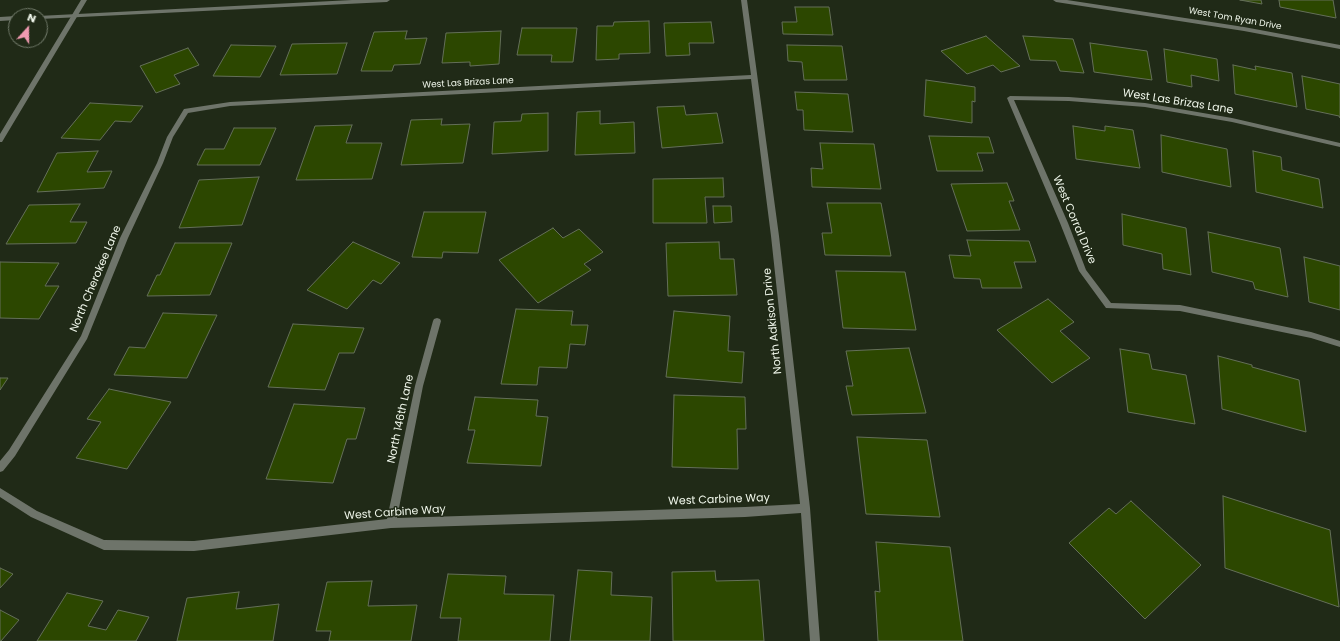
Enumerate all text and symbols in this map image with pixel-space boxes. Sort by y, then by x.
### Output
street label: West Tom Ryan Drive [1188,5,1282,33]
north arrow [8,8,48,48]
text: N [25,9,39,27]
street label: West Las Brizas Lane [422,75,514,91]
street label: West Las Brizas Lane [1122,87,1234,117]
street label: West Corral Drive [1049,174,1099,266]
street label: North Cherokee Lane [68,224,124,334]
street label: North Adkison Drive [761,267,785,375]
street label: North 146th Lane [385,373,417,465]
street label: West Carbine Way [668,492,770,508]
street label: West Carbine Way [344,503,446,523]

